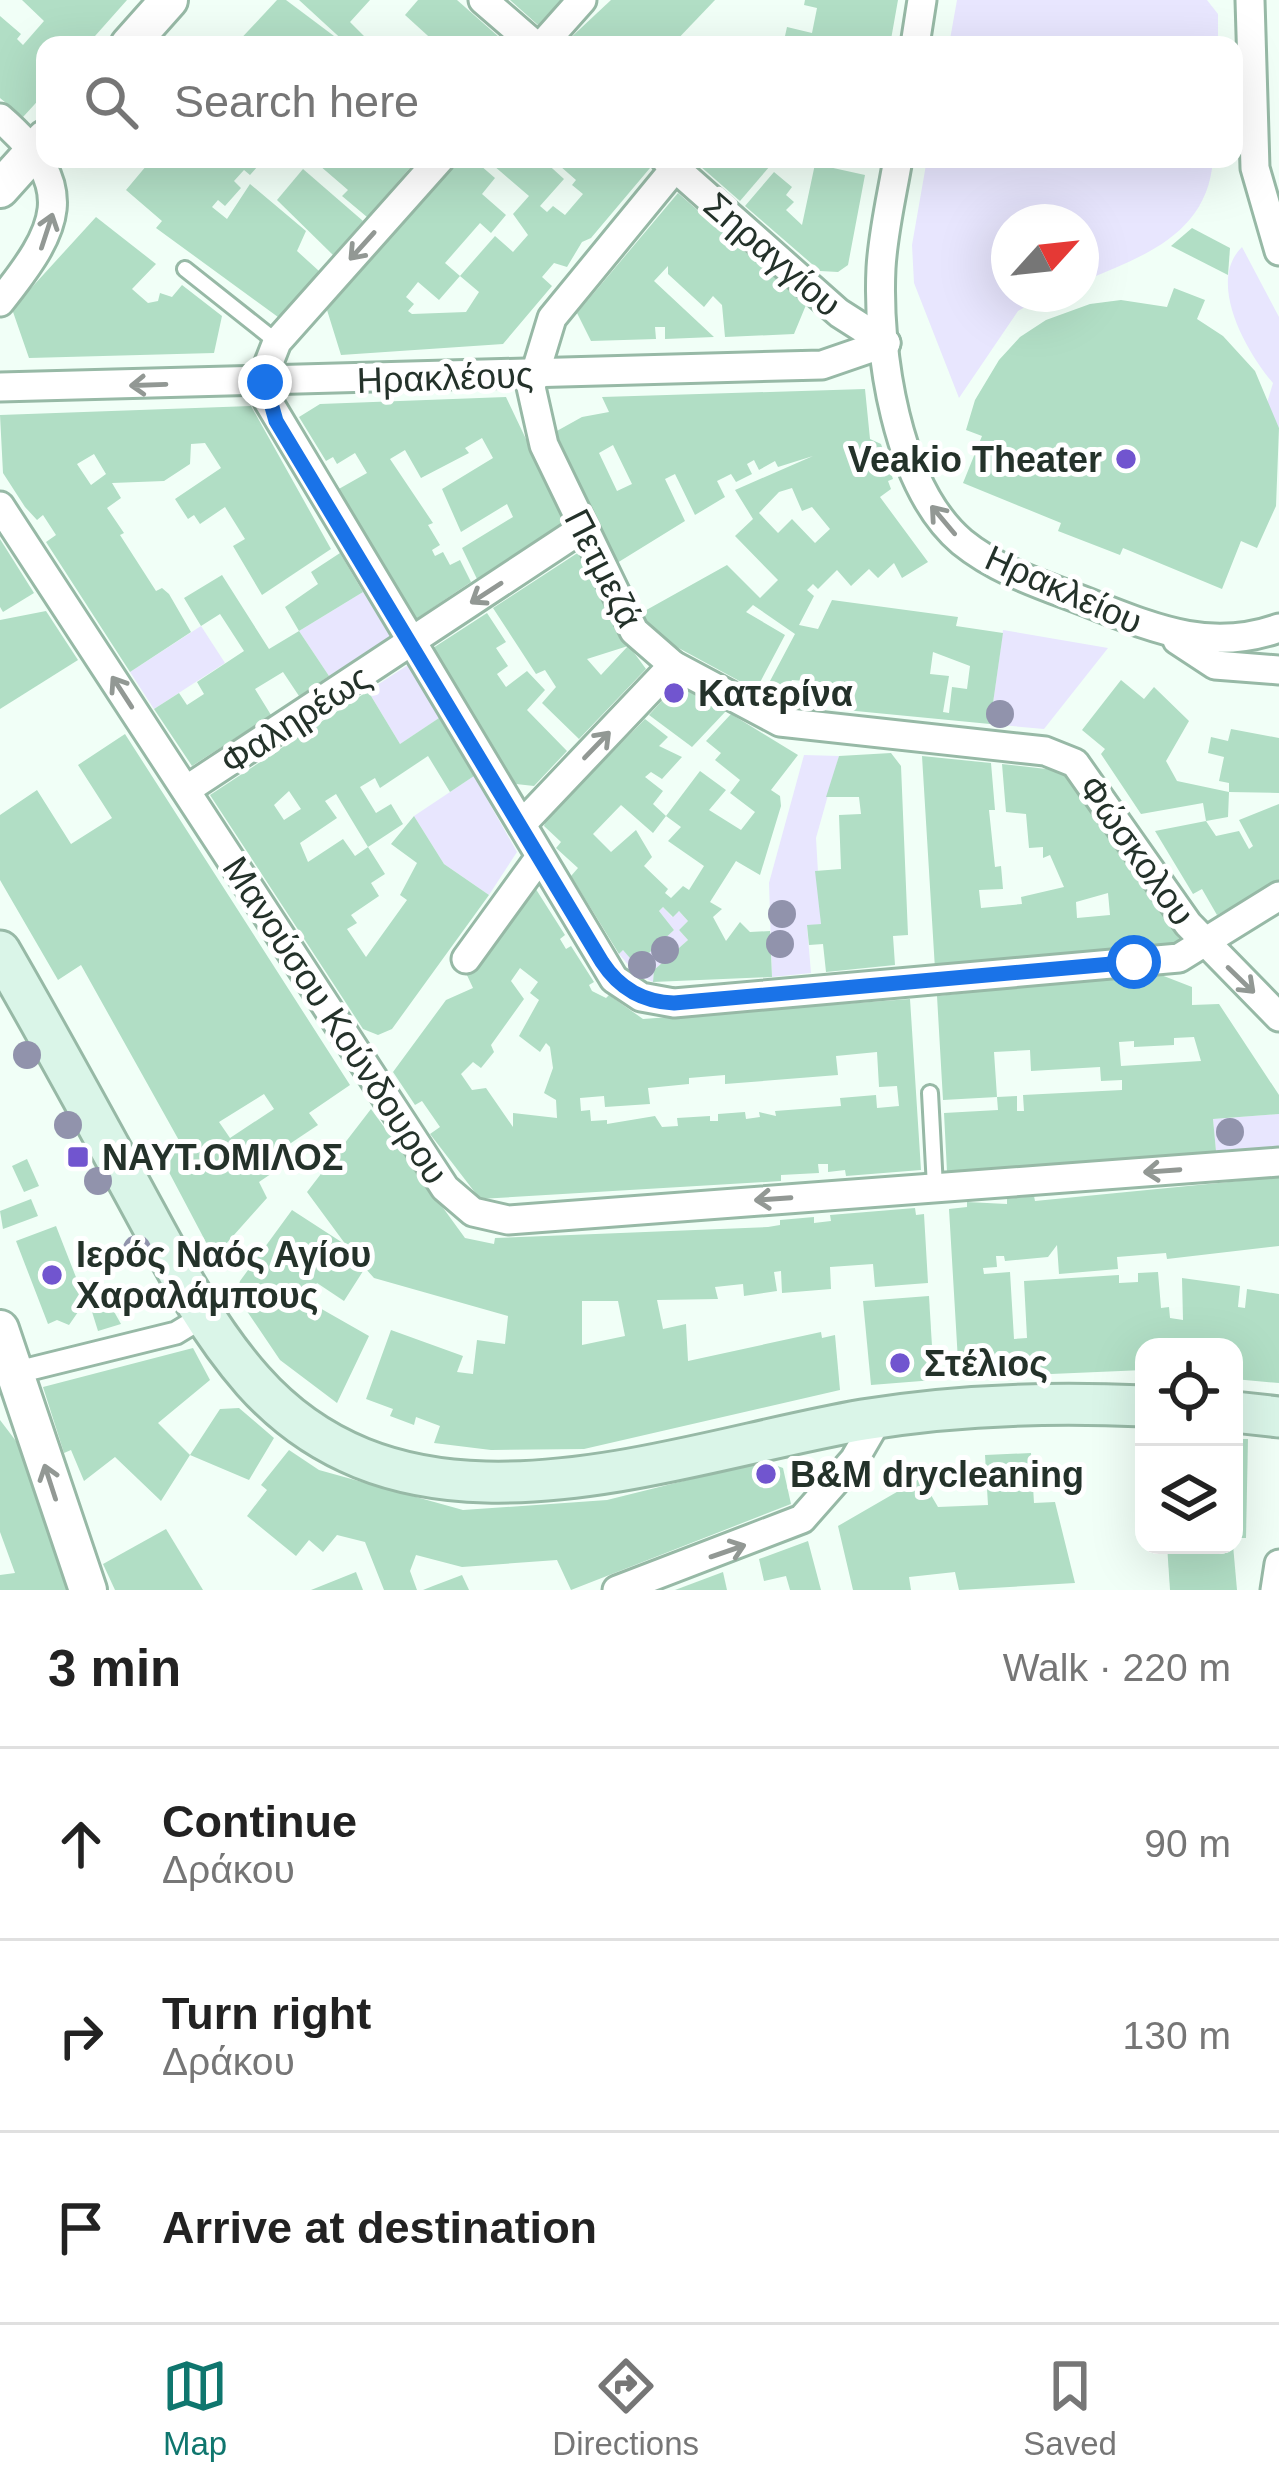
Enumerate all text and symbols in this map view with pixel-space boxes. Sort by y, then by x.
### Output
search box [36,36,1243,168]
icon: search [78,69,144,135]
text: Search here [174,76,419,127]
street label: Σηραγγίου [696,184,849,325]
north arrow [991,204,1099,312]
one-way arrow [37,213,59,251]
one-way arrow [349,231,376,261]
street label: Ηρακλέους [356,354,534,401]
route end [238,355,292,409]
one-way arrow [129,374,168,397]
place label: Veakio Theater [848,439,1102,480]
marker: Veakio Theater [1113,446,1139,472]
street label: Πετμεζά [556,502,651,634]
one-way arrow [929,505,957,536]
street label: Ηρακλείου [979,537,1148,642]
one-way arrow [469,580,503,605]
street label: Φαληρέως [213,656,378,783]
place label: Κατερίνα [698,673,853,714]
one-way arrow [110,676,134,710]
marker: Κατερίνα [661,680,687,706]
one-way arrow [583,731,611,760]
street label: Φώσκολου [1070,768,1203,933]
street label: Μανούσου Κούνδουρου [214,849,457,1191]
route start [1107,935,1161,989]
one-way arrow [1226,965,1255,993]
place label: ΝΑΥΤ.ΟΜΙΛΟΣ [102,1137,343,1178]
marker: ΝΑΥΤ.ΟΜΙΛΟΣ [65,1144,91,1170]
one-way arrow [1143,1159,1182,1182]
one-way arrow [754,1188,793,1211]
place label: Ιερός Ναός Αγίου Χαραλάμπους [76,1234,371,1316]
marker: Ιερός Ναός Αγίου Χαραλάμπους [39,1262,65,1288]
map controls [1135,1338,1243,1554]
button: locate [1135,1338,1243,1446]
place label: Στέλιος [924,1343,1048,1384]
marker: Στέλιος [887,1350,913,1376]
button: layers [1135,1446,1243,1554]
place label: B&M drycleaning [790,1454,1084,1495]
marker: B&M drycleaning [753,1461,779,1487]
one-way arrow [38,1464,59,1501]
one-way arrow [708,1539,745,1560]
text: 3 min [48,1640,181,1697]
text: Walk · 220 m [1003,1646,1231,1689]
text: Continue [162,1796,357,1847]
icon: ahead [48,1811,114,1877]
text: 90 m [1144,1822,1231,1865]
text: Δράκου [162,1848,295,1891]
text: Turn right [162,1988,371,2039]
icon: right [48,2003,114,2069]
text: 130 m [1123,2014,1231,2057]
text: Δράκου [162,2040,295,2083]
icon: arrive [48,2195,114,2261]
text: Arrive at destination [162,2202,597,2253]
tab: Map [162,2353,228,2463]
tab: Directions [552,2353,699,2463]
tab: Saved [1023,2353,1117,2463]

